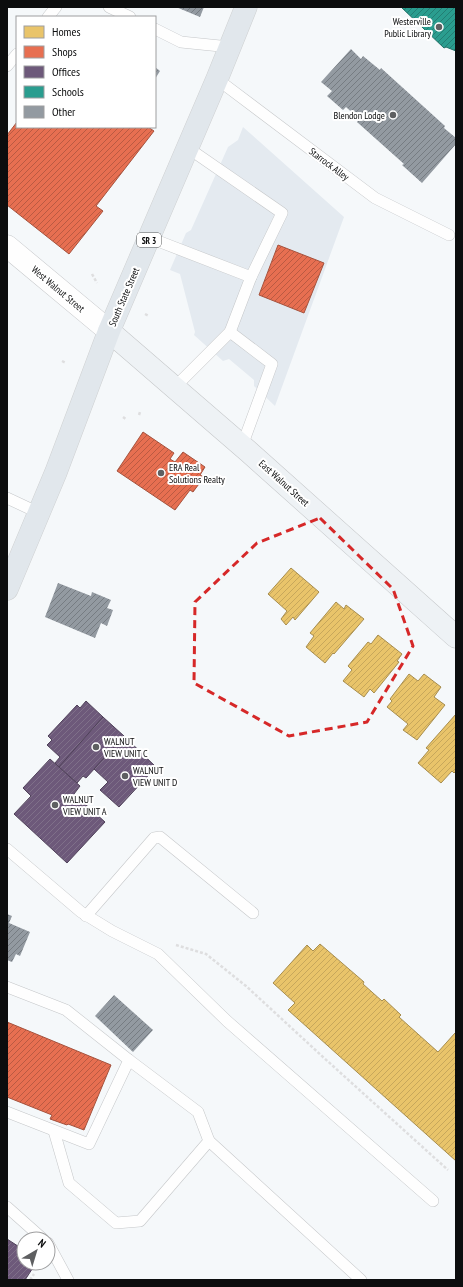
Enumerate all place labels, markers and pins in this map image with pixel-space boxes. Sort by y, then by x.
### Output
place label: Westerville Public Library [384,15,431,40]
marker: Westerville Public Library [434,22,444,32]
place label: Blendon Lodge [333,109,385,122]
marker: Blendon Lodge [388,110,398,120]
place label: ERA Real Solutions Realty [169,461,225,486]
marker: ERA Real Solutions Realty [156,468,166,478]
place label: WALNUT VIEW UNIT C [103,735,148,760]
marker: WALNUT VIEW UNIT C [91,742,101,752]
place label: WALNUT VIEW UNIT D [132,764,177,789]
marker: WALNUT VIEW UNIT D [120,771,130,781]
place label: WALNUT VIEW UNIT A [62,793,107,818]
marker: WALNUT VIEW UNIT A [50,800,60,810]

